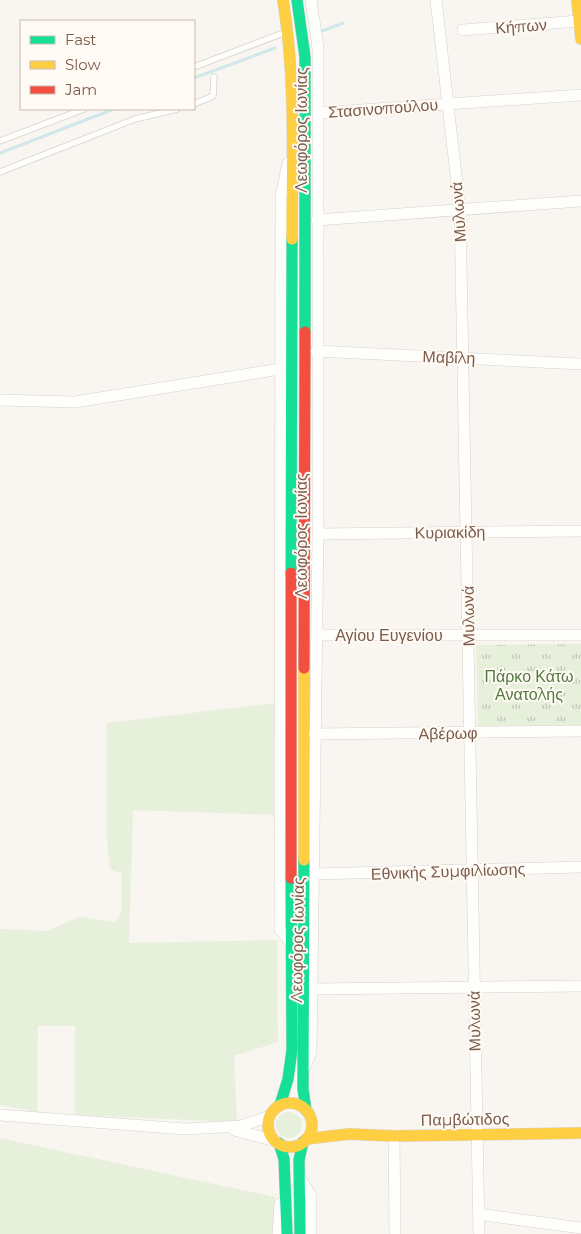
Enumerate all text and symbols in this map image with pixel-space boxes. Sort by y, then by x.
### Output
street label: Κήπων [495,15,547,38]
legend [20,20,195,110]
text: Fast [65,30,96,49]
text: Slow [65,55,101,74]
street label: Λεωφόρος Ιωνίας [292,67,311,193]
text: Jam [64,80,97,99]
street label: Στασινοπούλου [327,95,439,122]
street label: Μυλωνά [447,181,470,243]
street label: Μαβίλη [422,347,476,368]
street label: Λεωφόρος Ιωνίας [292,473,311,599]
street label: Κυριακίδη [415,522,486,543]
street label: Μυλωνά [458,586,479,646]
street label: Αγίου Ευγενίου [335,626,443,645]
park label: Πάρκο Κάτω Ανατολής [484,667,574,704]
street label: Αβέρωφ [418,723,478,744]
street label: Εθνικής Συμφιλίωσης [370,859,526,884]
street label: Λεωφόρος Ιωνίας [287,877,308,1003]
street label: Μυλωνά [464,991,485,1051]
street label: Παμβώτιδος [421,1109,510,1130]

